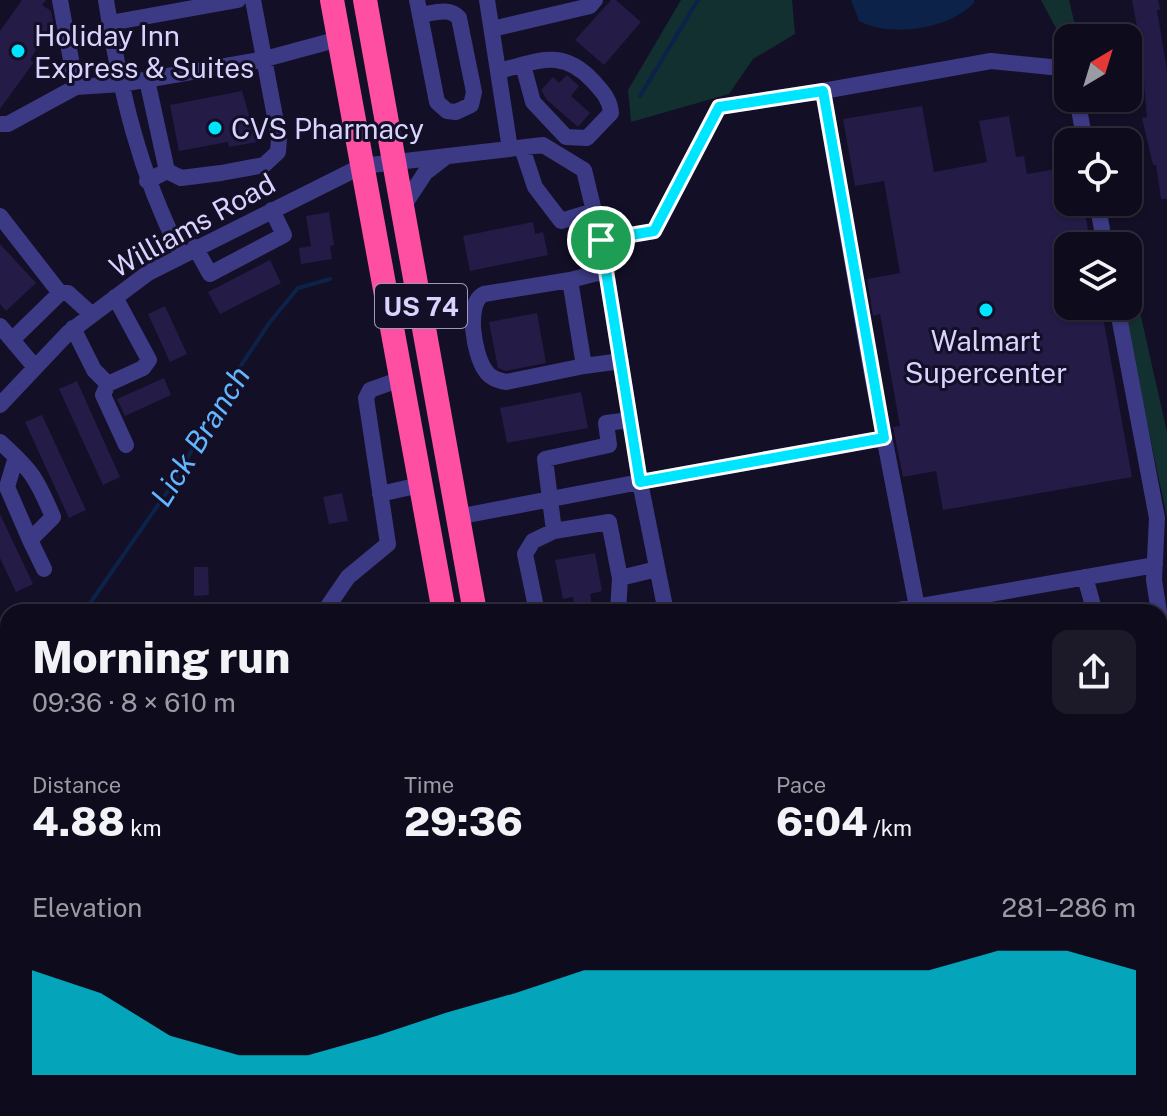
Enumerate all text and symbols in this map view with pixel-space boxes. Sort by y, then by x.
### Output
place label: Holiday Inn Express & Suites [34,19,254,84]
north arrow [1054,24,1142,112]
map controls [1054,24,1142,320]
marker: Holiday Inn Express & Suites [9,42,27,60]
place label: CVS Pharmacy [231,112,424,145]
marker: CVS Pharmacy [206,119,224,137]
button: locate [1054,128,1142,216]
street label: Williams Road [104,166,280,284]
pin [567,206,635,274]
icon: arrive [579,218,623,262]
button: layers [1054,232,1142,320]
road number: US 74 [375,284,467,328]
marker: Walmart Supercenter [977,301,995,319]
place label: Walmart Supercenter [905,324,1067,389]
water label: Lick Branch [143,359,257,513]
button: share [1052,630,1136,714]
text: Morning run [32,631,290,683]
text: 09:36 · 8 × 610 m [32,687,236,718]
text: Distance [32,772,121,798]
text: Time [404,772,454,798]
text: Pace [776,772,826,798]
text: 4.88 [32,798,125,845]
text: 29:36 [404,798,523,845]
text: 6:04 [776,798,868,845]
text: km [125,815,162,841]
text: /km [868,815,912,841]
text: Elevation [32,892,142,923]
text: 281–286 m [1002,892,1136,923]

